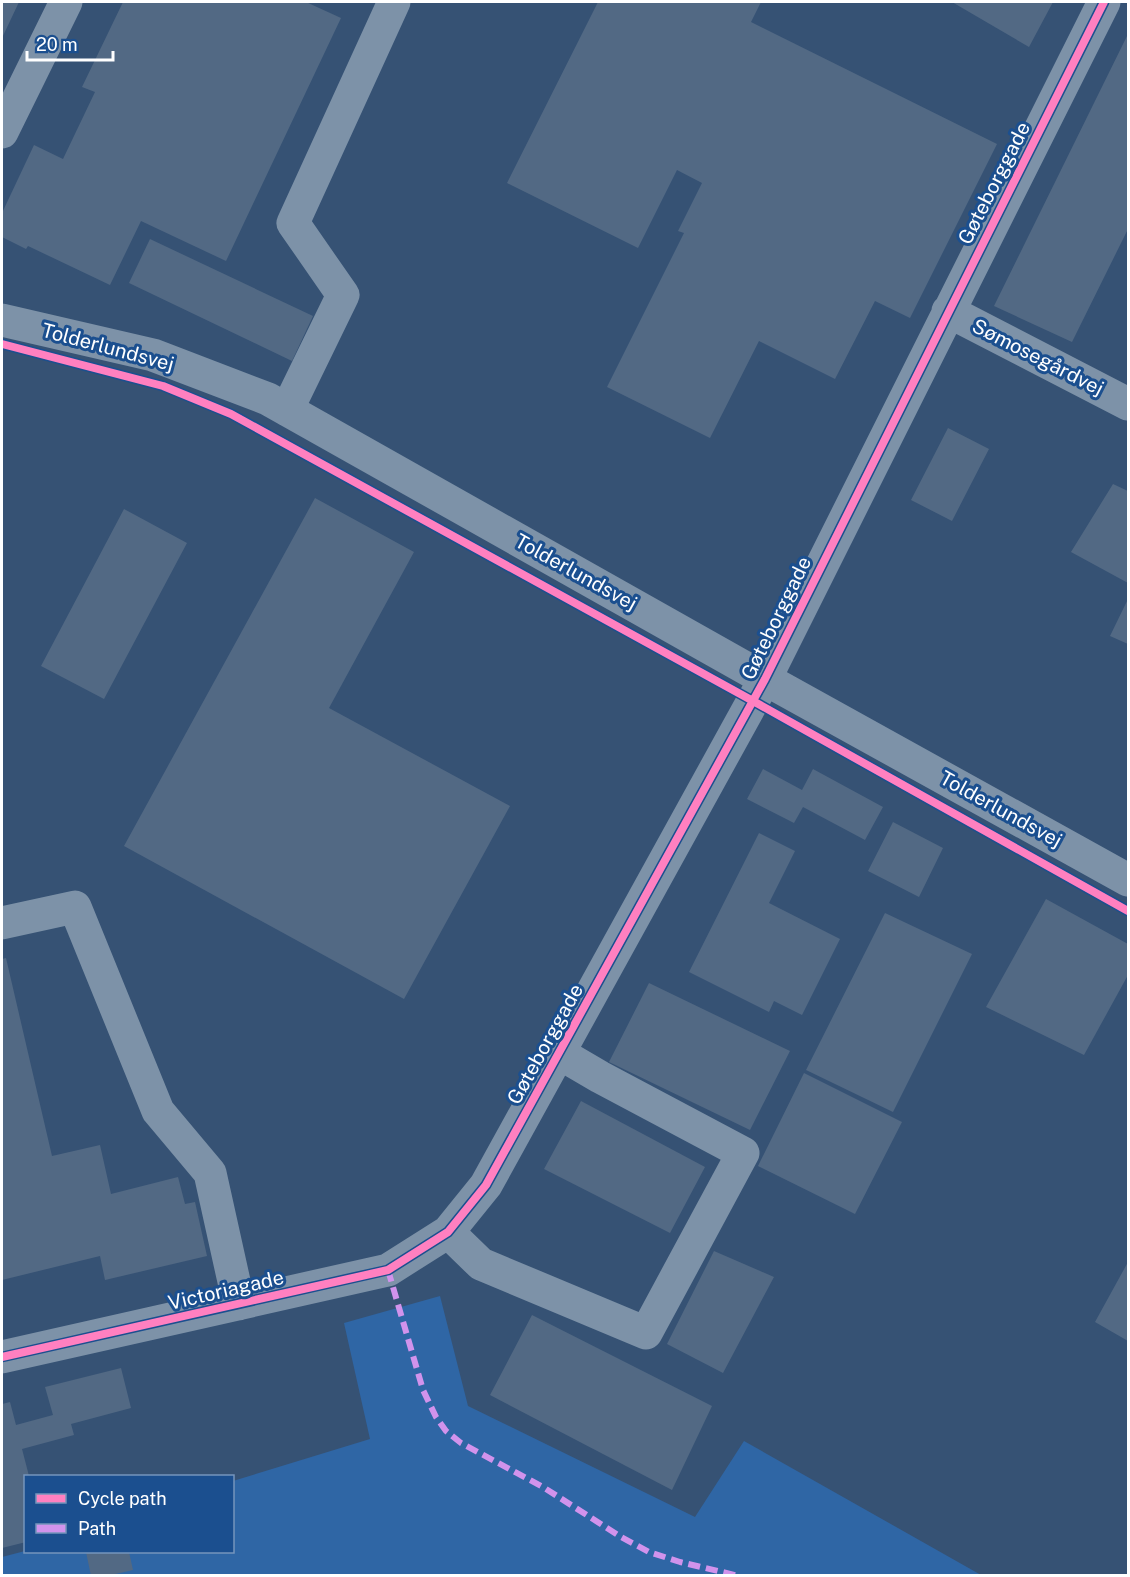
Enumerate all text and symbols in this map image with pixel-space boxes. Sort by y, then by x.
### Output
scale bar [27,24,112,62]
text: 20 m [36,34,78,55]
street label: Gøteborggade [953,118,1035,248]
street label: Sømosegårdvej [968,314,1108,400]
street label: Tolderlundsvej [39,318,177,376]
street label: Tolderlundsvej [511,529,641,615]
street label: Gøteborggade [736,552,816,684]
street label: Tolderlundsvej [936,766,1066,852]
street label: Gøteborggade [502,980,588,1108]
street label: Victoriagade [166,1265,286,1315]
legend [24,1475,234,1553]
text: Cycle path [78,1488,167,1509]
text: Path [78,1518,116,1539]

